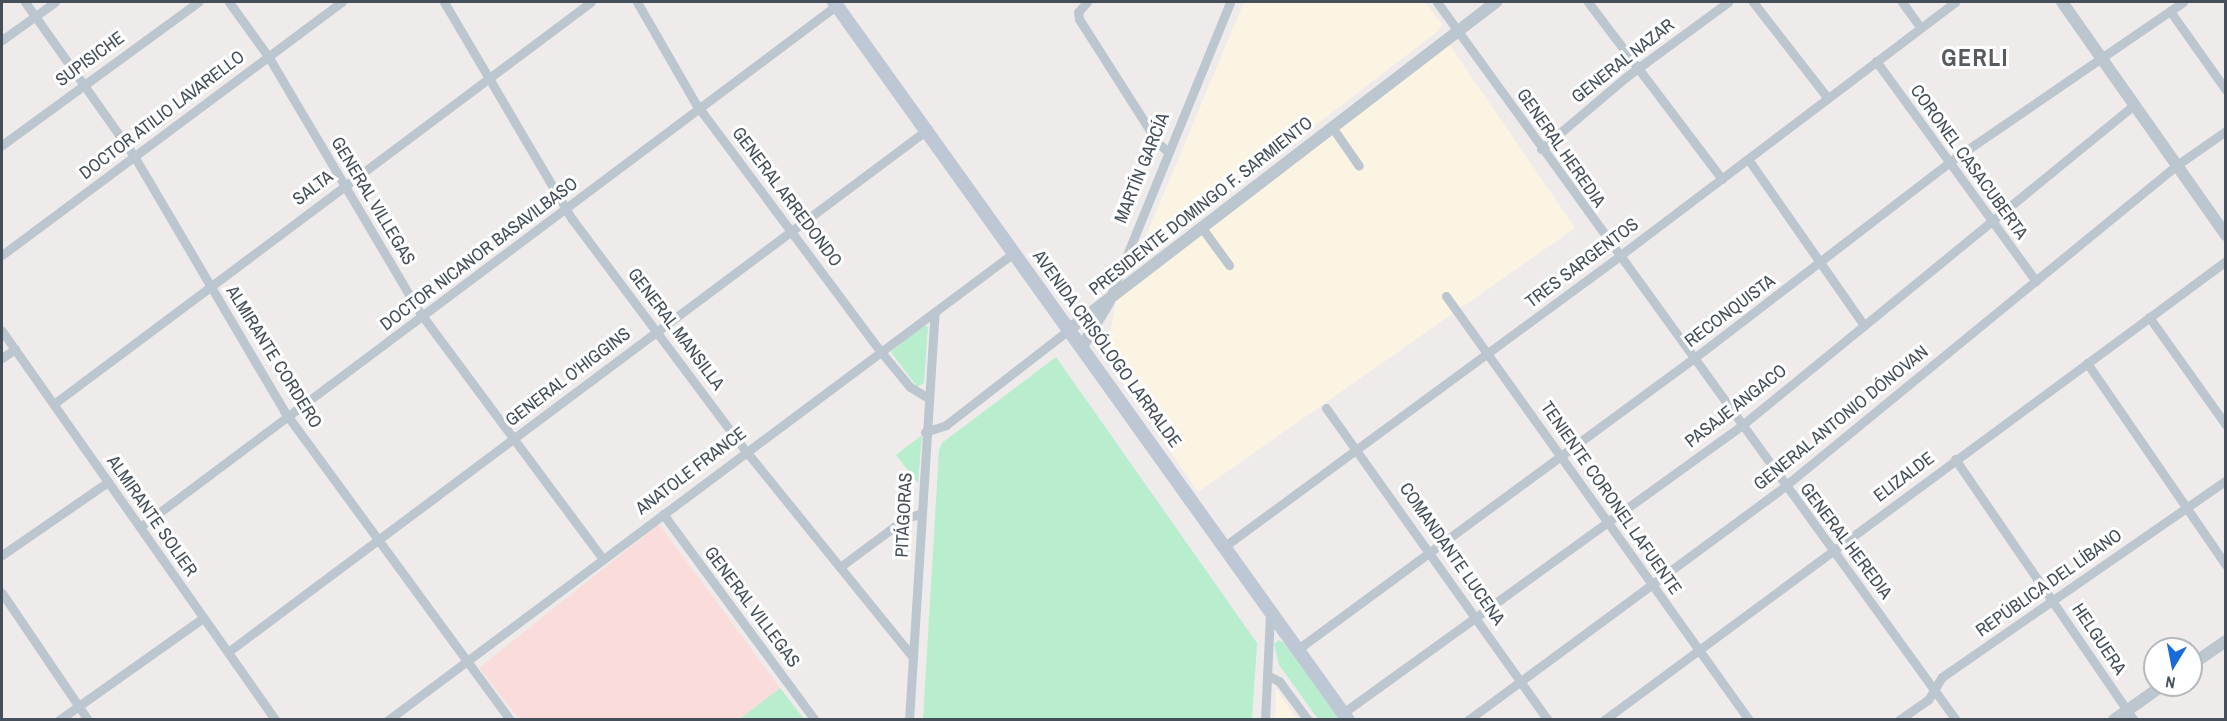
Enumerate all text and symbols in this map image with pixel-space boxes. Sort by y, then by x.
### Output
street label: GENERAL NAZAR [1567,14,1679,108]
street label: SUPISICHE [51,27,129,91]
district label: GERLI [1941,44,2009,72]
street label: DOCTOR ATILIO LAVARELLO [75,46,249,184]
street label: CORONEL CASACUBERTA [1905,80,2033,244]
street label: GENERAL HEREDIA [1512,84,1610,212]
street label: MARTÍN GARCÍA [1110,110,1174,226]
street label: PRESIDENTE DOMINGO F. SARMIENTO [1085,112,1317,300]
street label: GENERAL ARREDONDO [727,122,847,272]
street label: GENERAL VILLEGAS [326,133,420,269]
street label: SALTA [289,166,337,210]
street label: DOCTOR NICANOR BASAVILBASO [376,173,582,335]
street label: TRES SARGENTOS [1521,213,1643,313]
street label: AVENIDA CRISÓLOGO LARRALDE [1028,246,1186,452]
street label: GENERAL MANSILLA [623,264,729,394]
street label: RECONQUISTA [1681,270,1779,352]
street label: ALMIRANTE CORDERO [221,282,327,432]
street label: GENERAL O'HIGGINS [501,323,635,431]
street label: GENERAL ANTONIO DÓNOVAN [1749,341,1933,495]
street label: PASAJE ANGACO [1681,359,1791,453]
street label: TENIENTE CORONEL LAFUENTE [1536,397,1686,599]
street label: ANATOLE FRANCE [632,423,750,519]
street label: ELIZALDE [1870,447,1938,507]
street label: ALMIRANTE SOLIER [102,451,202,581]
street label: PITÁGORAS [891,472,917,558]
street label: GENERAL HEREDIA [1795,478,1897,604]
street label: COMANDANTE LUCENA [1395,479,1509,629]
street label: REPÚBLICA DEL LÍBANO [1971,524,2127,642]
street label: GENERAL VILLEGAS [699,542,805,672]
street label: HELGUERA [2067,599,2131,679]
north arrow [2143,637,2203,697]
text: N [2164,671,2177,694]

